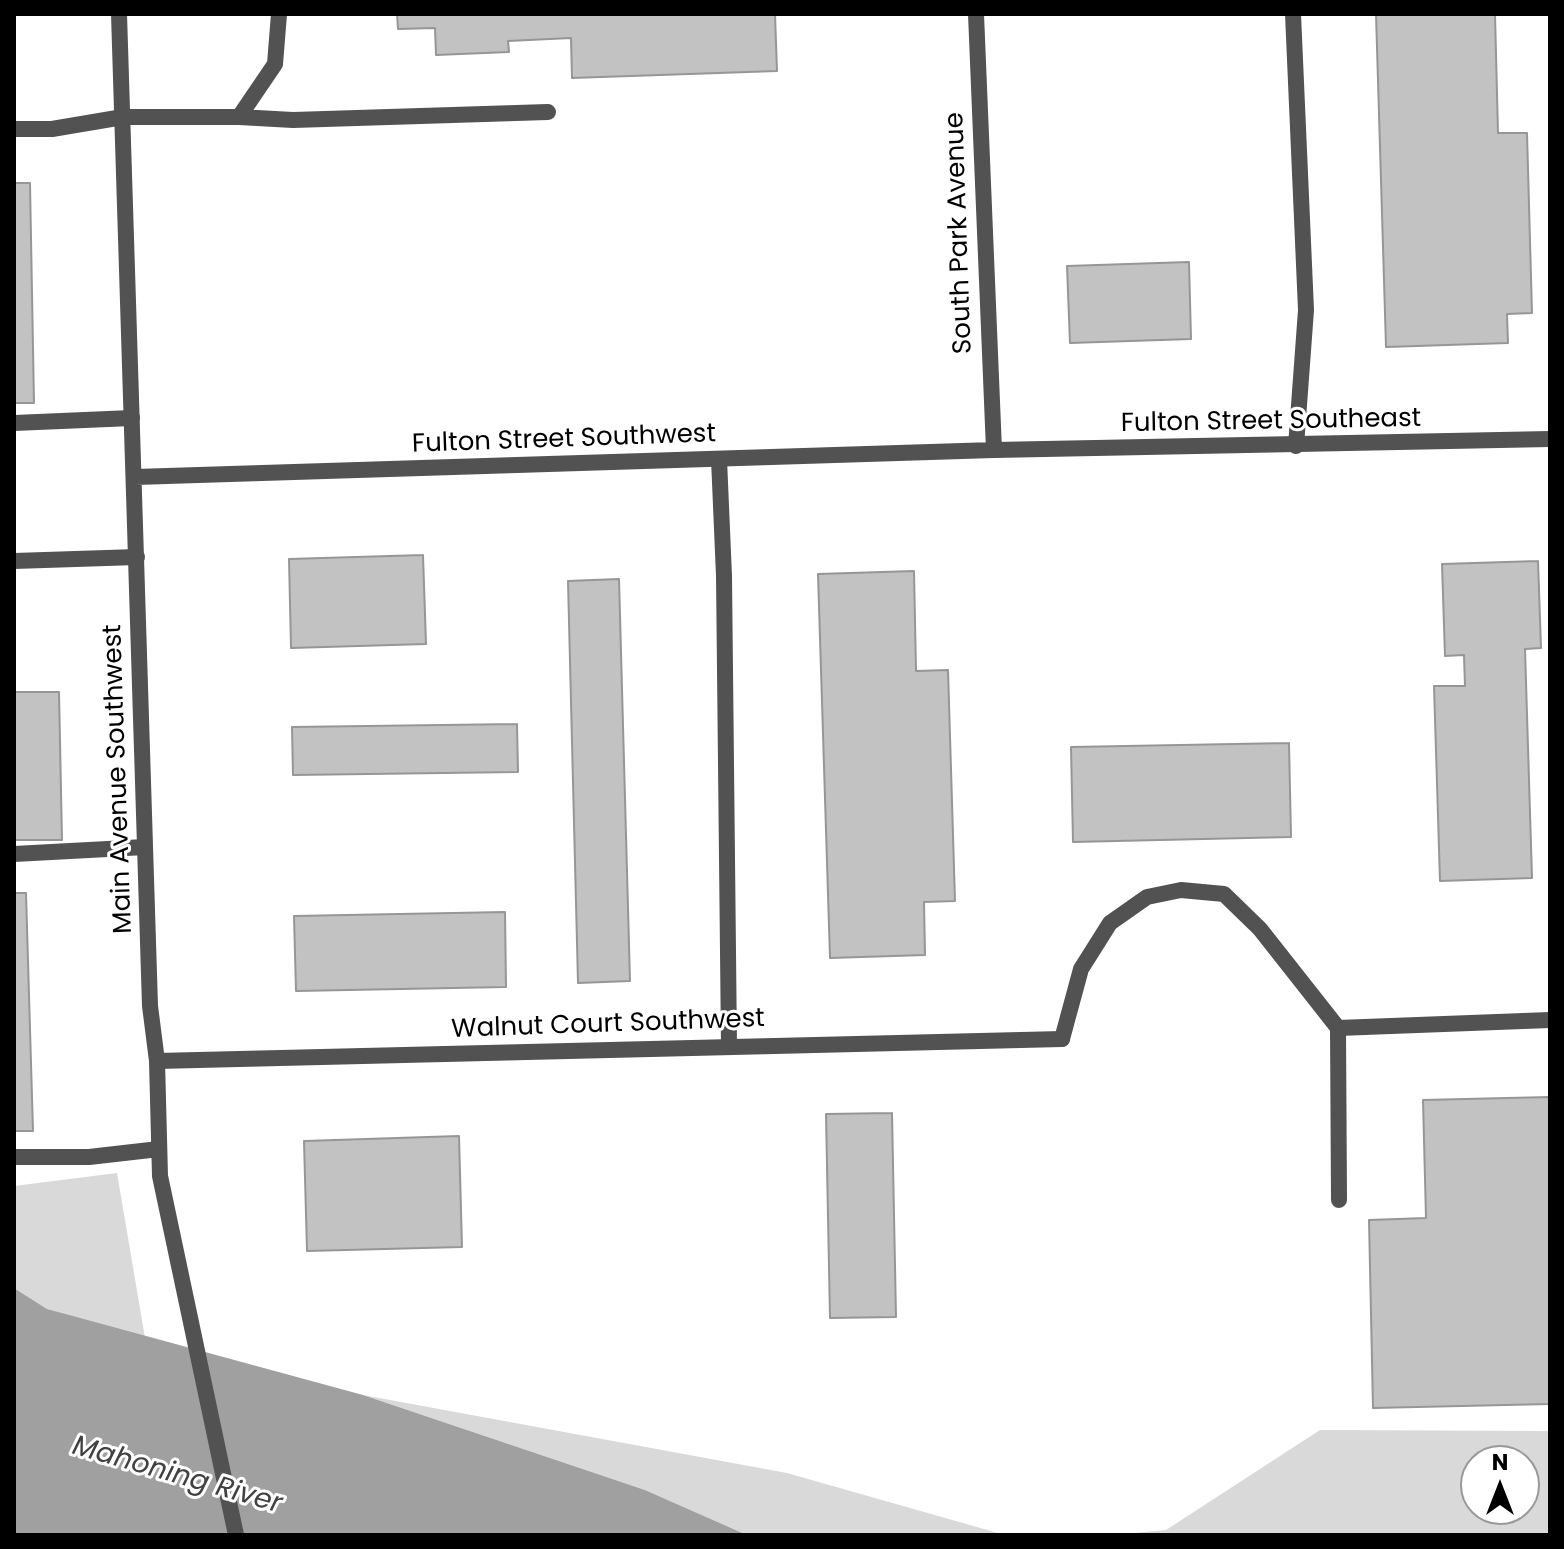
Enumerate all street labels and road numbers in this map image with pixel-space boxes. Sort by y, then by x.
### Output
street label: South Park Avenue [940,112,980,354]
street label: Fulton Street Southeast [1121,404,1421,440]
street label: Fulton Street Southwest [412,419,716,461]
street label: Main Avenue Southwest [98,624,140,934]
street label: Walnut Court Southwest [451,1004,765,1046]

